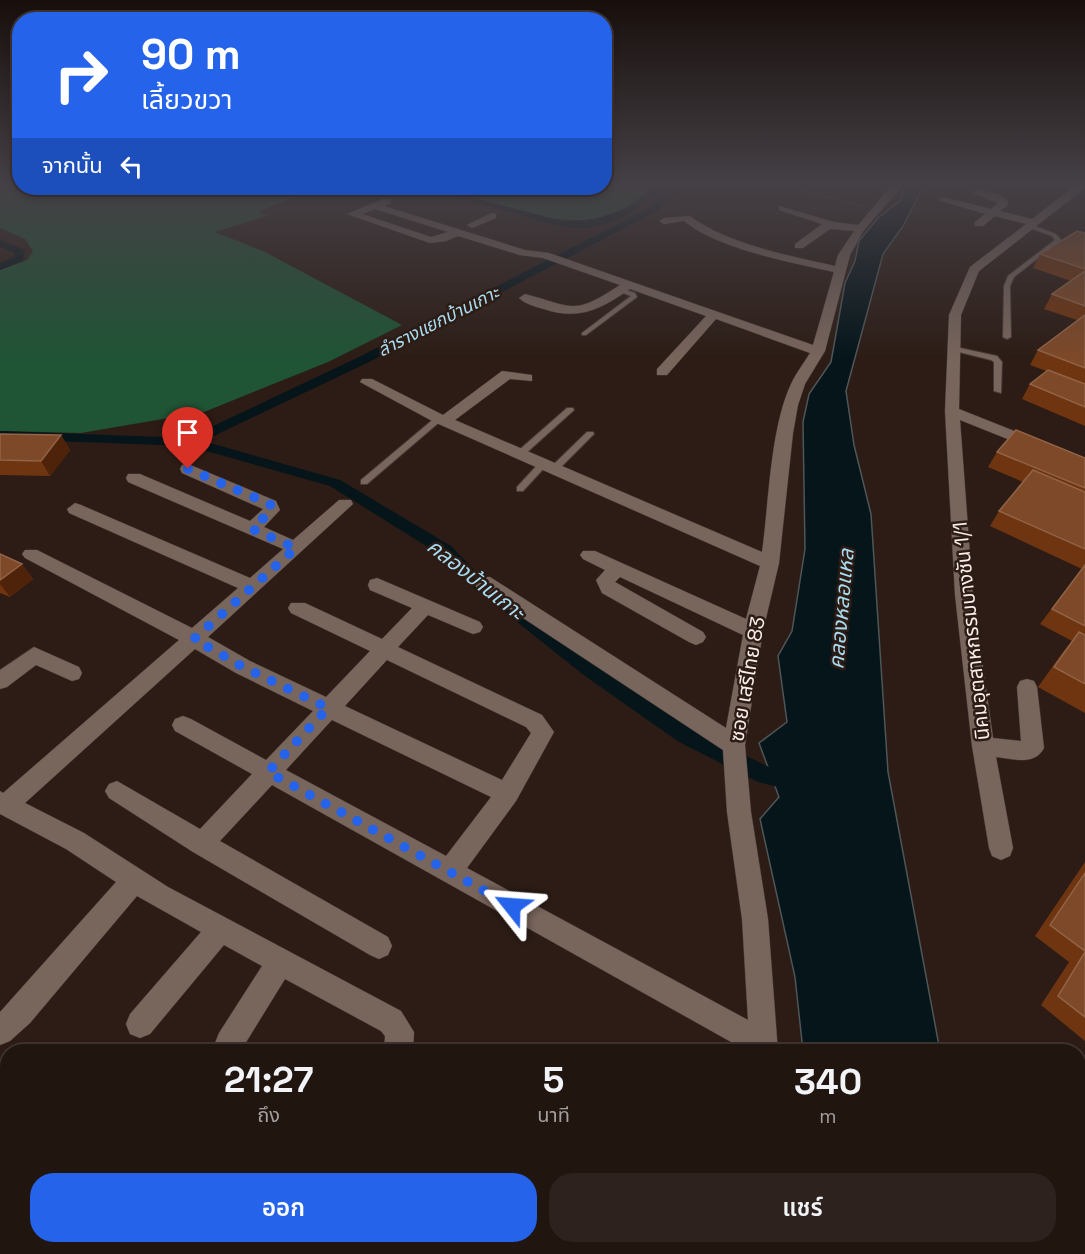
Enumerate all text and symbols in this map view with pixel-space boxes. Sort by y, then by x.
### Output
text: 90 m [141,28,241,81]
icon: right [42,36,120,114]
text: เลี้ยวขวา [141,82,232,117]
icon: left [115,150,148,183]
text: จากนั้น [42,151,103,179]
water label: ลำรางแยกบ้านเกาะ [373,280,504,361]
pin [162,407,213,469]
icon: arrive [171,416,204,449]
street label: นิคมอุตสาหกรรมบางชัน 1/1 [947,520,995,742]
water label: คลองบ้านเกาะ [422,532,532,627]
water label: คลองหลอแหล [822,547,860,670]
street label: ซอย เสรีไทย 83 [723,615,771,743]
position arrow [480,874,544,938]
text: 21:27 [224,1057,313,1103]
text: 5 [543,1057,564,1103]
text: 340 [794,1059,862,1105]
text: ถึง [257,1102,280,1128]
text: นาที [537,1102,570,1128]
text: m [819,1103,837,1129]
button: ออก [30,1173,537,1242]
button: แชร์ [549,1173,1056,1242]

